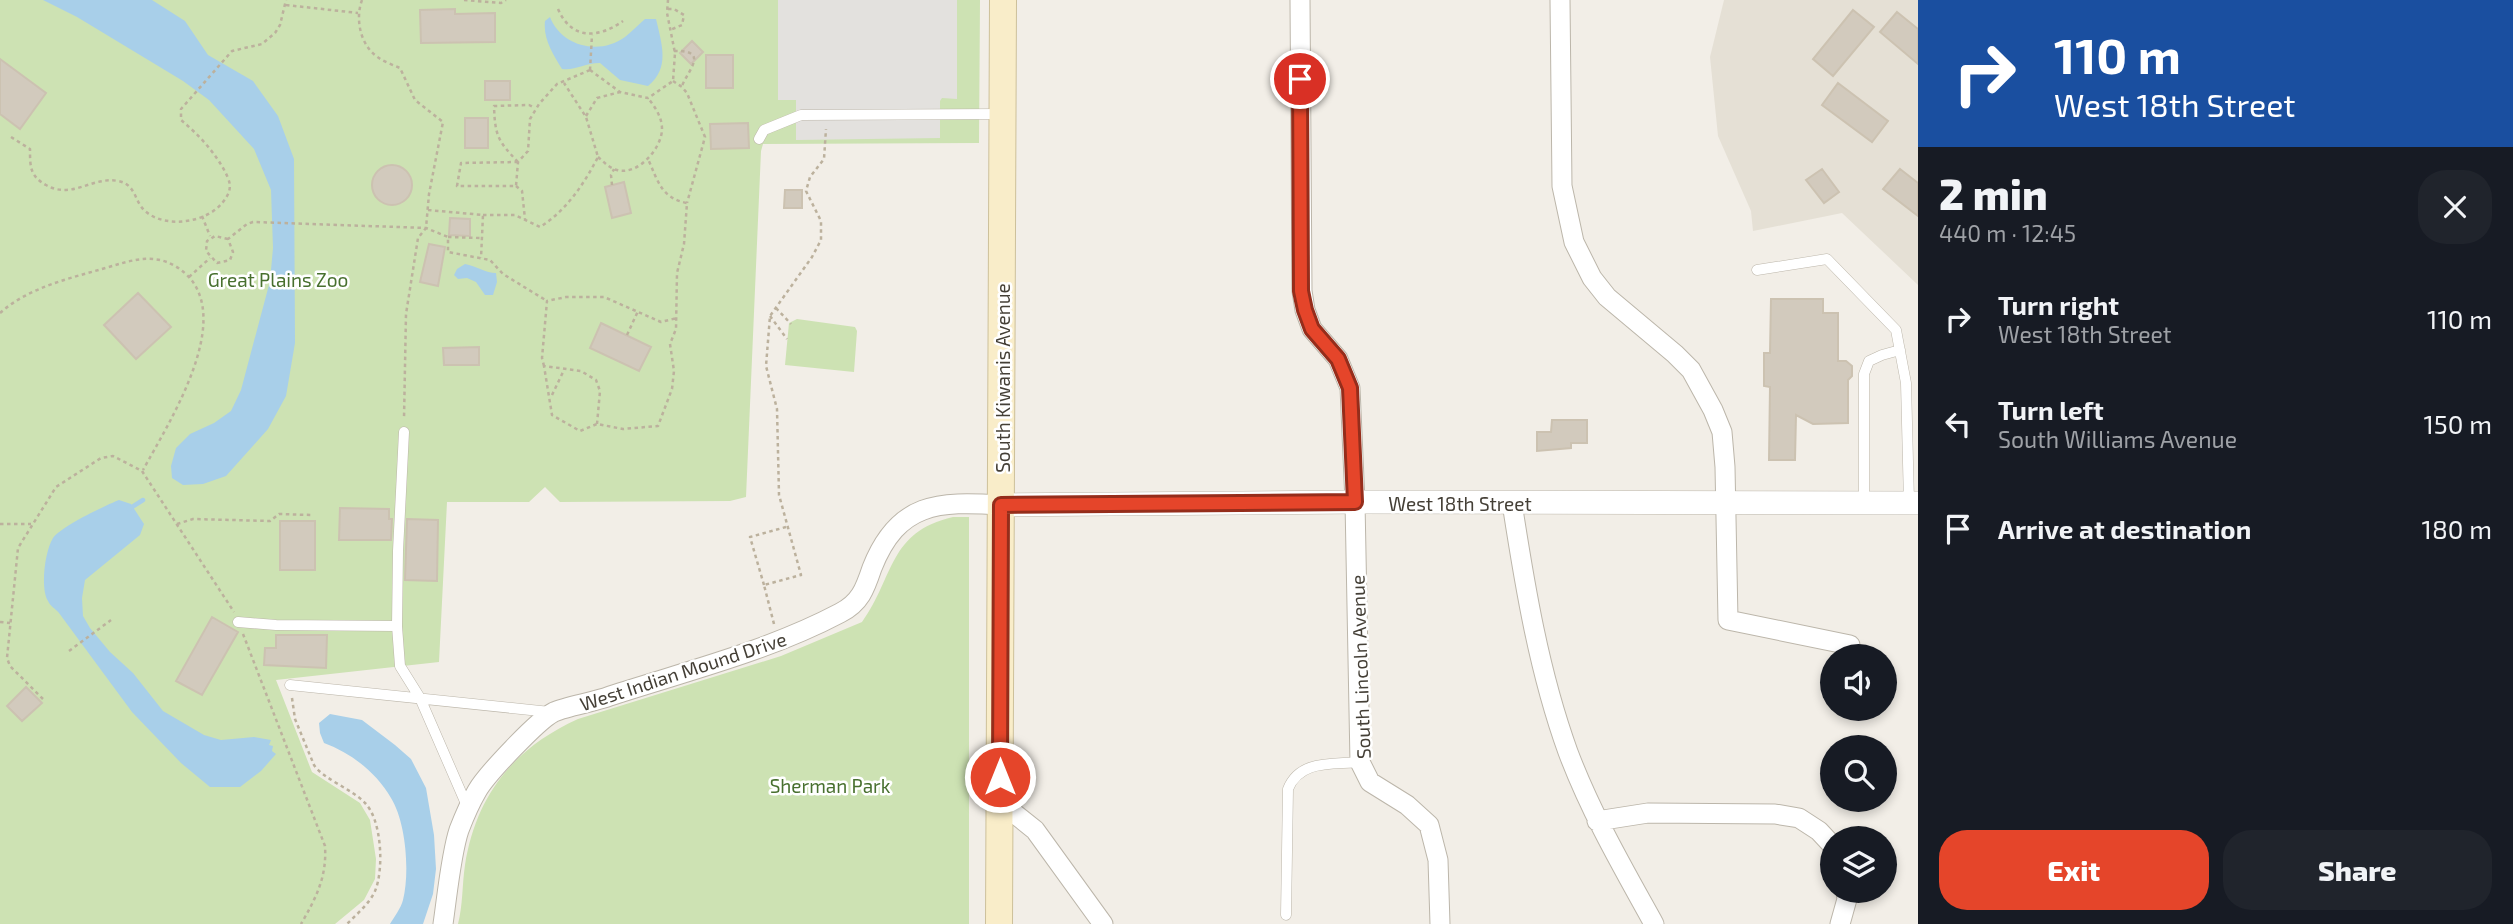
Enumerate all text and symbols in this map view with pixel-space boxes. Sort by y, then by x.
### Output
text: 110 m [2054,25,2181,84]
icon: right [1939,28,2030,119]
pin [1270,49,1330,109]
icon: arrive [1281,60,1319,98]
text: West 18th Street [2054,85,2296,123]
text: 2 min [1939,168,2048,218]
button: close [2418,170,2492,244]
text: 440 m · 12:45 [1939,219,2076,247]
park label: Great Plains Zoo [208,268,348,291]
street label: South Kiwanis Avenue [991,283,1014,473]
text: Turn right [1998,289,2119,320]
icon: right [1939,300,1977,338]
text: 110 m [2427,303,2492,334]
text: West 18th Street [1998,320,2172,348]
text: Turn left [1998,394,2104,425]
icon: left [1939,405,1977,443]
text: 150 m [2423,408,2492,439]
text: South Williams Avenue [1998,425,2237,453]
street label: West 18th Street [1388,492,1532,515]
icon: arrive [1939,510,1977,548]
text: Arrive at destination [1998,513,2251,544]
text: 180 m [2422,513,2492,544]
street label: South Lincoln Avenue [1345,574,1375,760]
street label: West Indian Mound Drive [577,627,789,715]
map controls [1820,644,1897,903]
button: sound [1820,644,1897,721]
button: search [1820,735,1897,812]
position arrow [963,740,1037,814]
park label: Sherman Park [770,774,891,797]
button: layers [1820,826,1897,903]
button: Exit [1939,830,2209,910]
button: Share [2223,830,2492,910]

